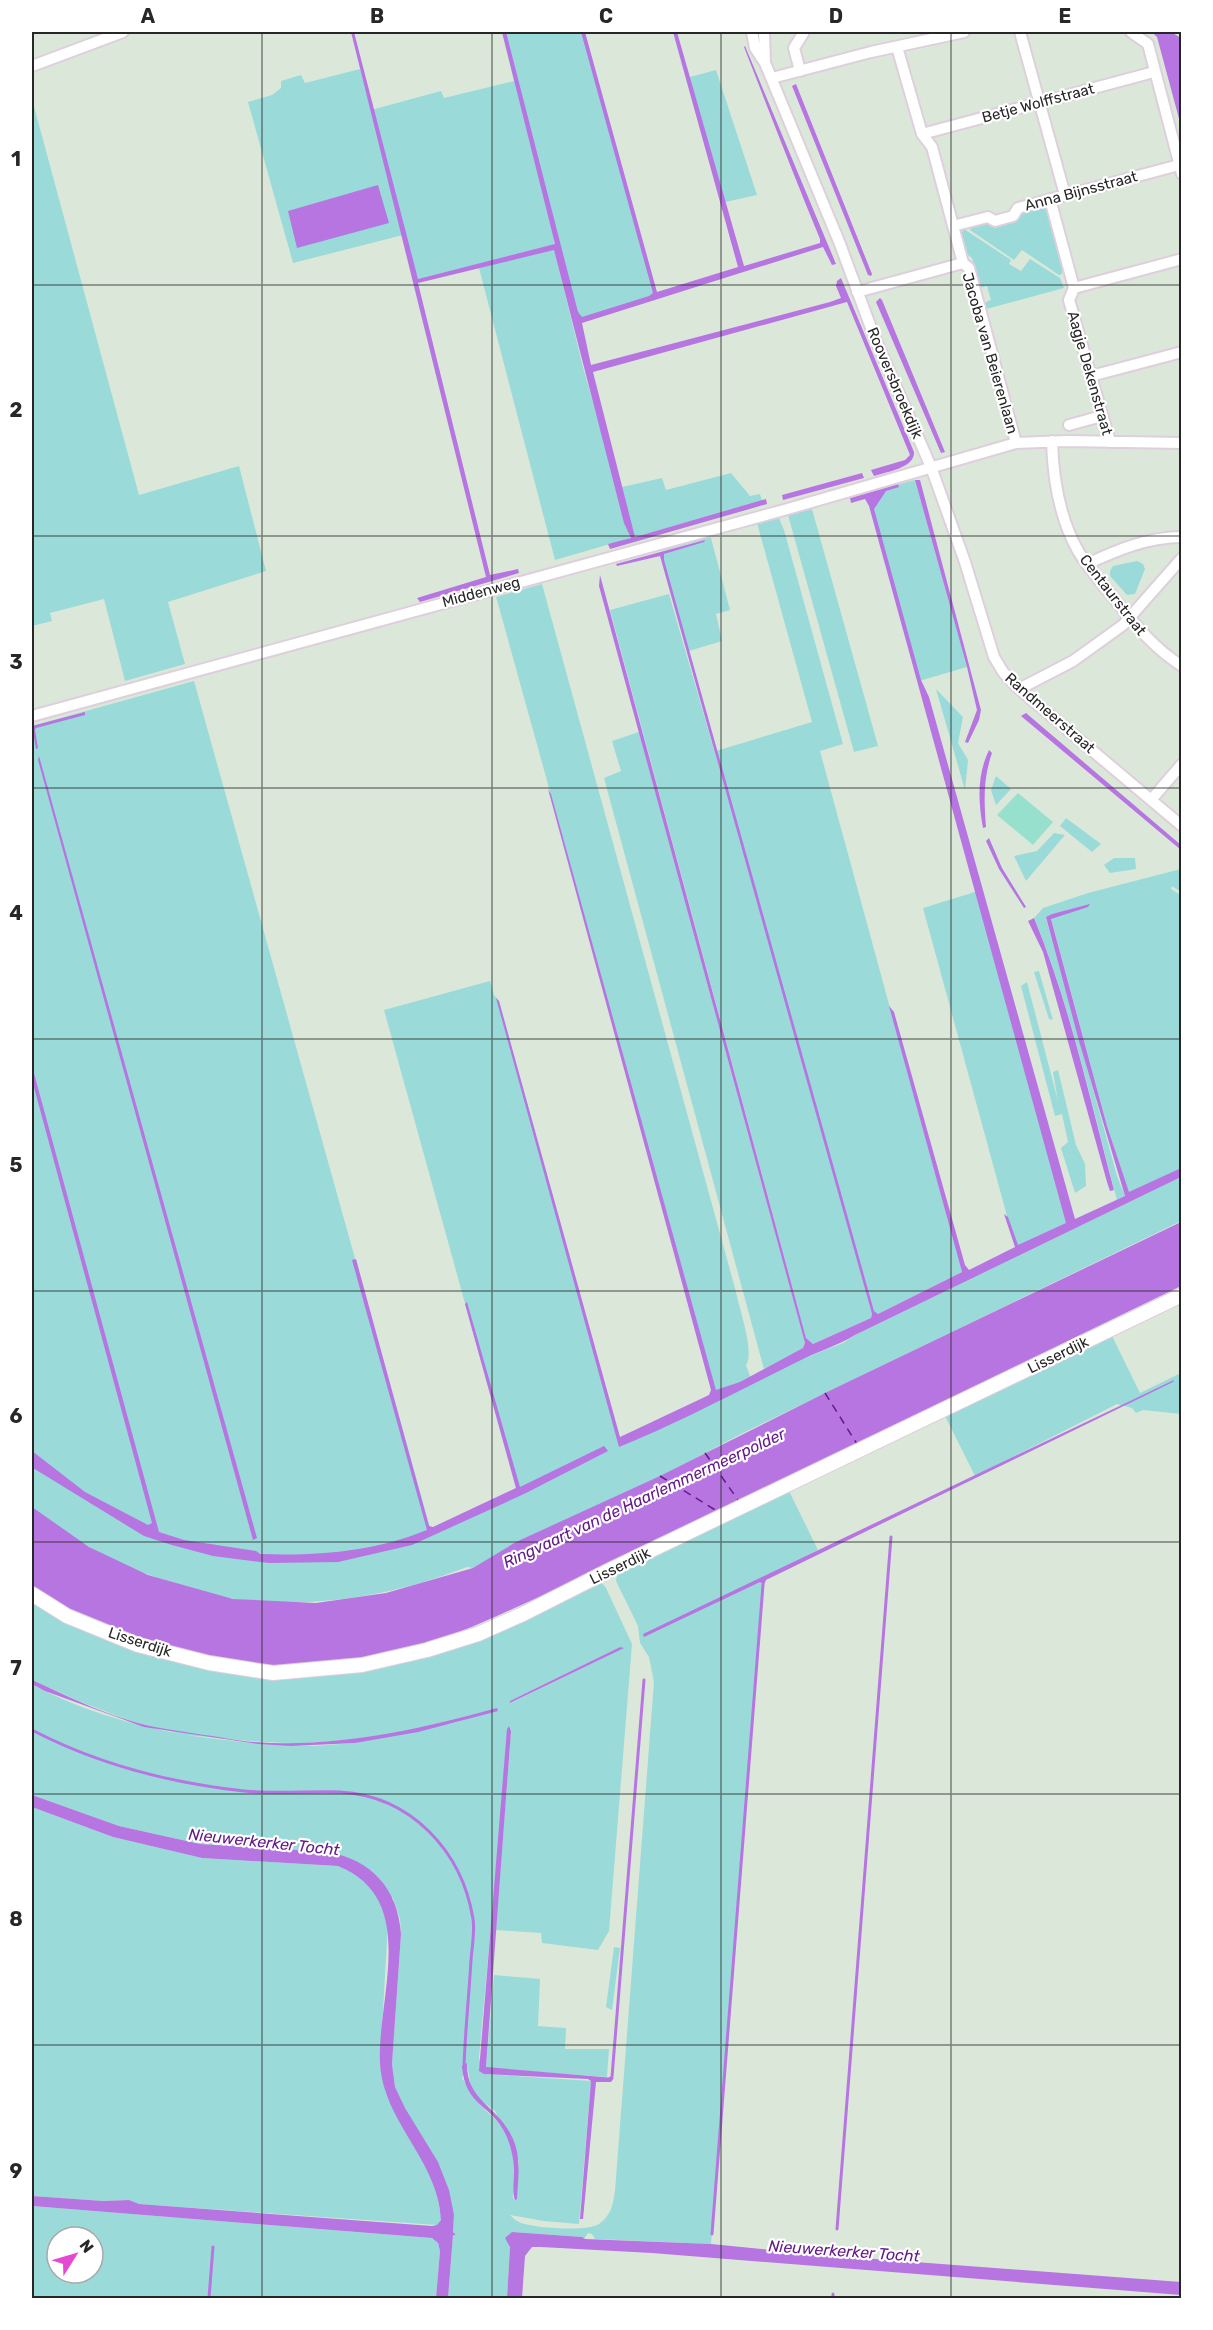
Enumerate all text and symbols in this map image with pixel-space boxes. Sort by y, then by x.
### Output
text: A [141,4,156,28]
text: B [370,4,384,28]
text: C [599,4,613,28]
text: D [829,4,843,28]
text: E [1059,4,1071,28]
street label: Betje Wolffstraat [980,79,1096,127]
text: 1 [11,147,21,171]
street label: Anna Bijnsstraat [1023,167,1139,215]
street label: Jacoba van Beierenlaan [958,270,1022,436]
street label: Aagje Dekenstraat [1064,309,1116,437]
street label: Rooversbroekdijk [863,325,927,442]
text: 2 [10,398,23,422]
street label: Centaurstraat [1076,551,1150,639]
street label: Middenweg [440,573,522,611]
text: 3 [9,650,23,674]
street label: Randmeerstraat [1001,669,1099,757]
text: 4 [9,901,23,925]
text: 5 [10,1153,23,1177]
street label: Lisserdijk [1025,1332,1092,1377]
text: 6 [9,1404,23,1428]
water label: Ringvaart van de Haarlemmermeerpolder [500,1424,789,1572]
street label: Lisserdijk [587,1543,654,1588]
street label: Lisserdijk [106,1623,174,1661]
text: 7 [10,1656,22,1680]
water label: Nieuwerkerker Tocht [188,1825,341,1859]
text: 8 [9,1907,23,1931]
text: 9 [10,2159,23,2183]
north arrow [45,2225,105,2285]
text: N [76,2236,98,2257]
water label: Nieuwerkerker Tocht [768,2236,921,2266]

